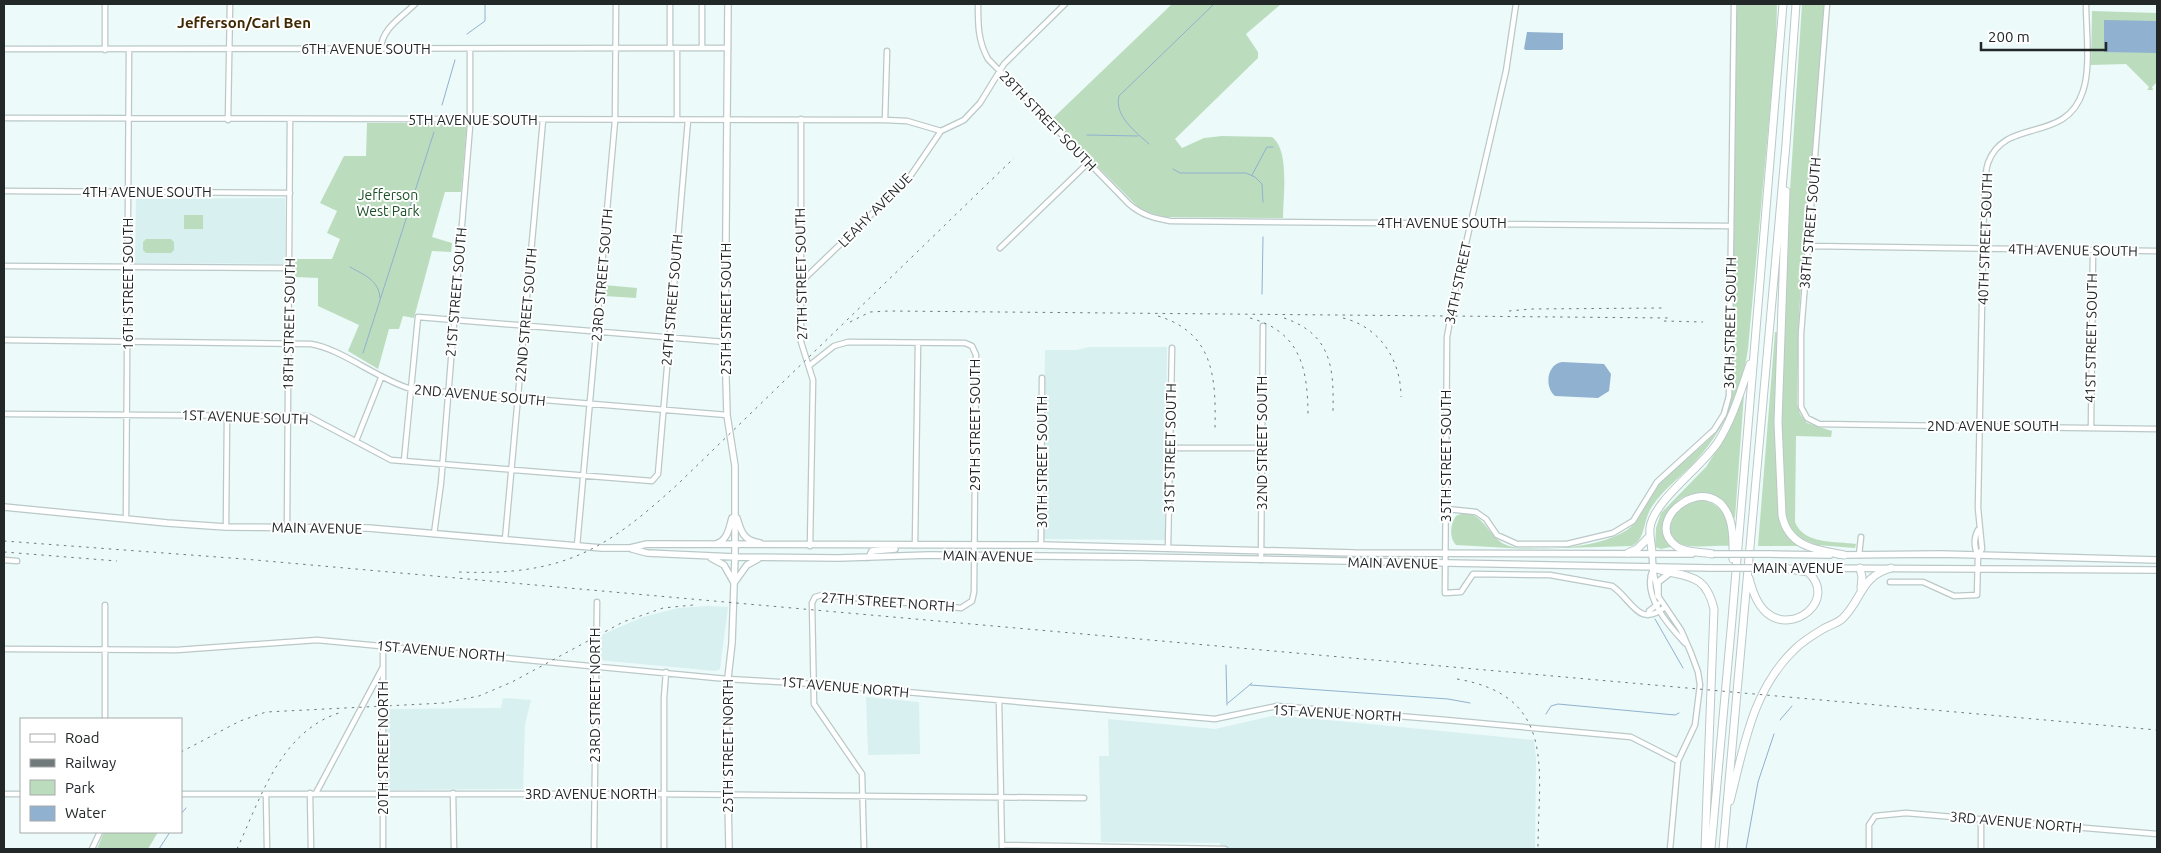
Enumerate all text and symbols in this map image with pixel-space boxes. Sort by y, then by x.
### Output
district label: Jefferson/Carl Ben [177,14,311,31]
scale bar [1981,20,2106,52]
text: 200 m [1988,28,2030,45]
street label: 6TH AVENUE SOUTH [301,41,431,57]
street label: 28TH STREET SOUTH [996,68,1100,174]
street label: 5TH AVENUE SOUTH [408,112,538,128]
street label: 38TH STREET SOUTH [1796,156,1824,290]
street label: LEAHY AVENUE [835,170,915,250]
street label: 40TH STREET SOUTH [1975,173,1995,305]
street label: 4TH AVENUE SOUTH [82,184,212,200]
park label: Jefferson West Park [356,187,420,219]
street label: 23RD STREET SOUTH [588,208,616,342]
street label: 27TH STREET SOUTH [792,208,810,340]
street label: 4TH AVENUE SOUTH [1377,215,1507,231]
street label: 16TH STREET SOUTH [120,218,136,350]
street label: 21ST STREET SOUTH [442,227,470,357]
street label: 24TH STREET SOUTH [658,233,686,367]
street label: 34TH STREET [1441,240,1475,326]
street label: 4TH AVENUE SOUTH [2008,241,2138,259]
street label: 25TH STREET SOUTH [718,243,734,375]
street label: 22ND STREET SOUTH [512,247,540,383]
street label: 36TH STREET SOUTH [1721,257,1739,389]
street label: 18TH STREET SOUTH [280,258,298,390]
street label: 41ST STREET SOUTH [2082,273,2100,403]
street label: 29TH STREET SOUTH [967,359,983,491]
street label: 32ND STREET SOUTH [1254,376,1270,510]
street label: 2ND AVENUE SOUTH [414,381,546,409]
street label: 31ST STREET SOUTH [1161,383,1179,513]
street label: 35TH STREET SOUTH [1438,390,1454,522]
street label: 30TH STREET SOUTH [1034,396,1050,528]
street label: 1ST AVENUE SOUTH [181,407,309,427]
street label: 2ND AVENUE SOUTH [1927,418,2059,434]
street label: MAIN AVENUE [272,519,363,537]
street label: MAIN AVENUE [943,547,1034,565]
street label: MAIN AVENUE [1348,554,1439,572]
street label: MAIN AVENUE [1753,560,1843,576]
street label: 27TH STREET NORTH [821,589,955,615]
street label: 23RD STREET NORTH [587,627,603,763]
street label: 1ST AVENUE NORTH [376,637,506,665]
street label: 1ST AVENUE NORTH [780,673,910,701]
street label: 25TH STREET NORTH [720,679,736,813]
street label: 20TH STREET NORTH [375,681,391,815]
street label: 1ST AVENUE NORTH [1272,702,1402,724]
legend [20,718,182,833]
text: Road [65,729,100,746]
text: Railway [65,754,116,771]
text: Park [65,779,95,796]
street label: 3RD AVENUE NORTH [525,786,657,802]
text: Water [65,804,106,821]
street label: 3RD AVENUE NORTH [1949,808,2083,836]

